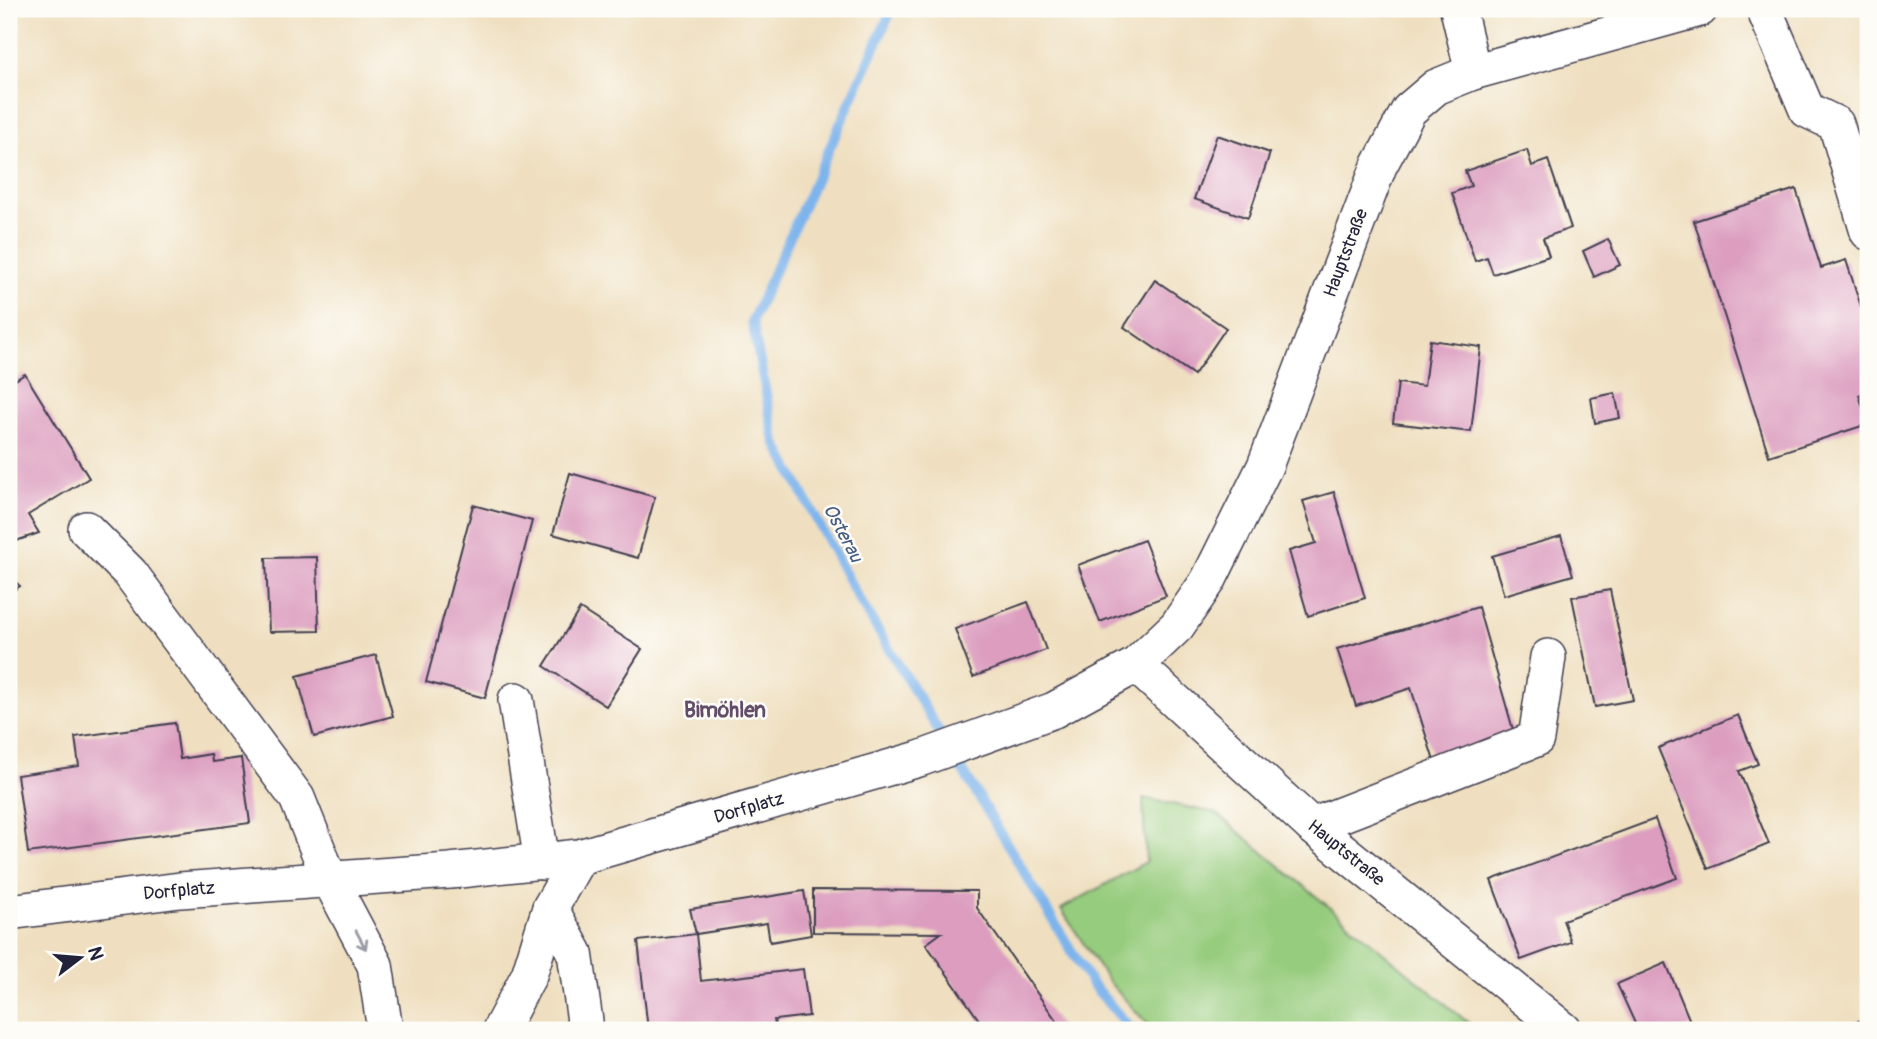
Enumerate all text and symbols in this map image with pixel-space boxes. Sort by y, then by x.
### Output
street label: Hauptstraße [1319,205,1373,301]
water label: Osterau [818,500,869,567]
district label: Bimöhlen [684,697,766,724]
street label: Dorfplatz [711,787,787,829]
street label: Hauptstraße [1303,815,1389,891]
street label: Dorfplatz [142,876,216,906]
north arrow [46,923,116,993]
one-way arrow [355,929,369,950]
text: N [82,944,109,963]

